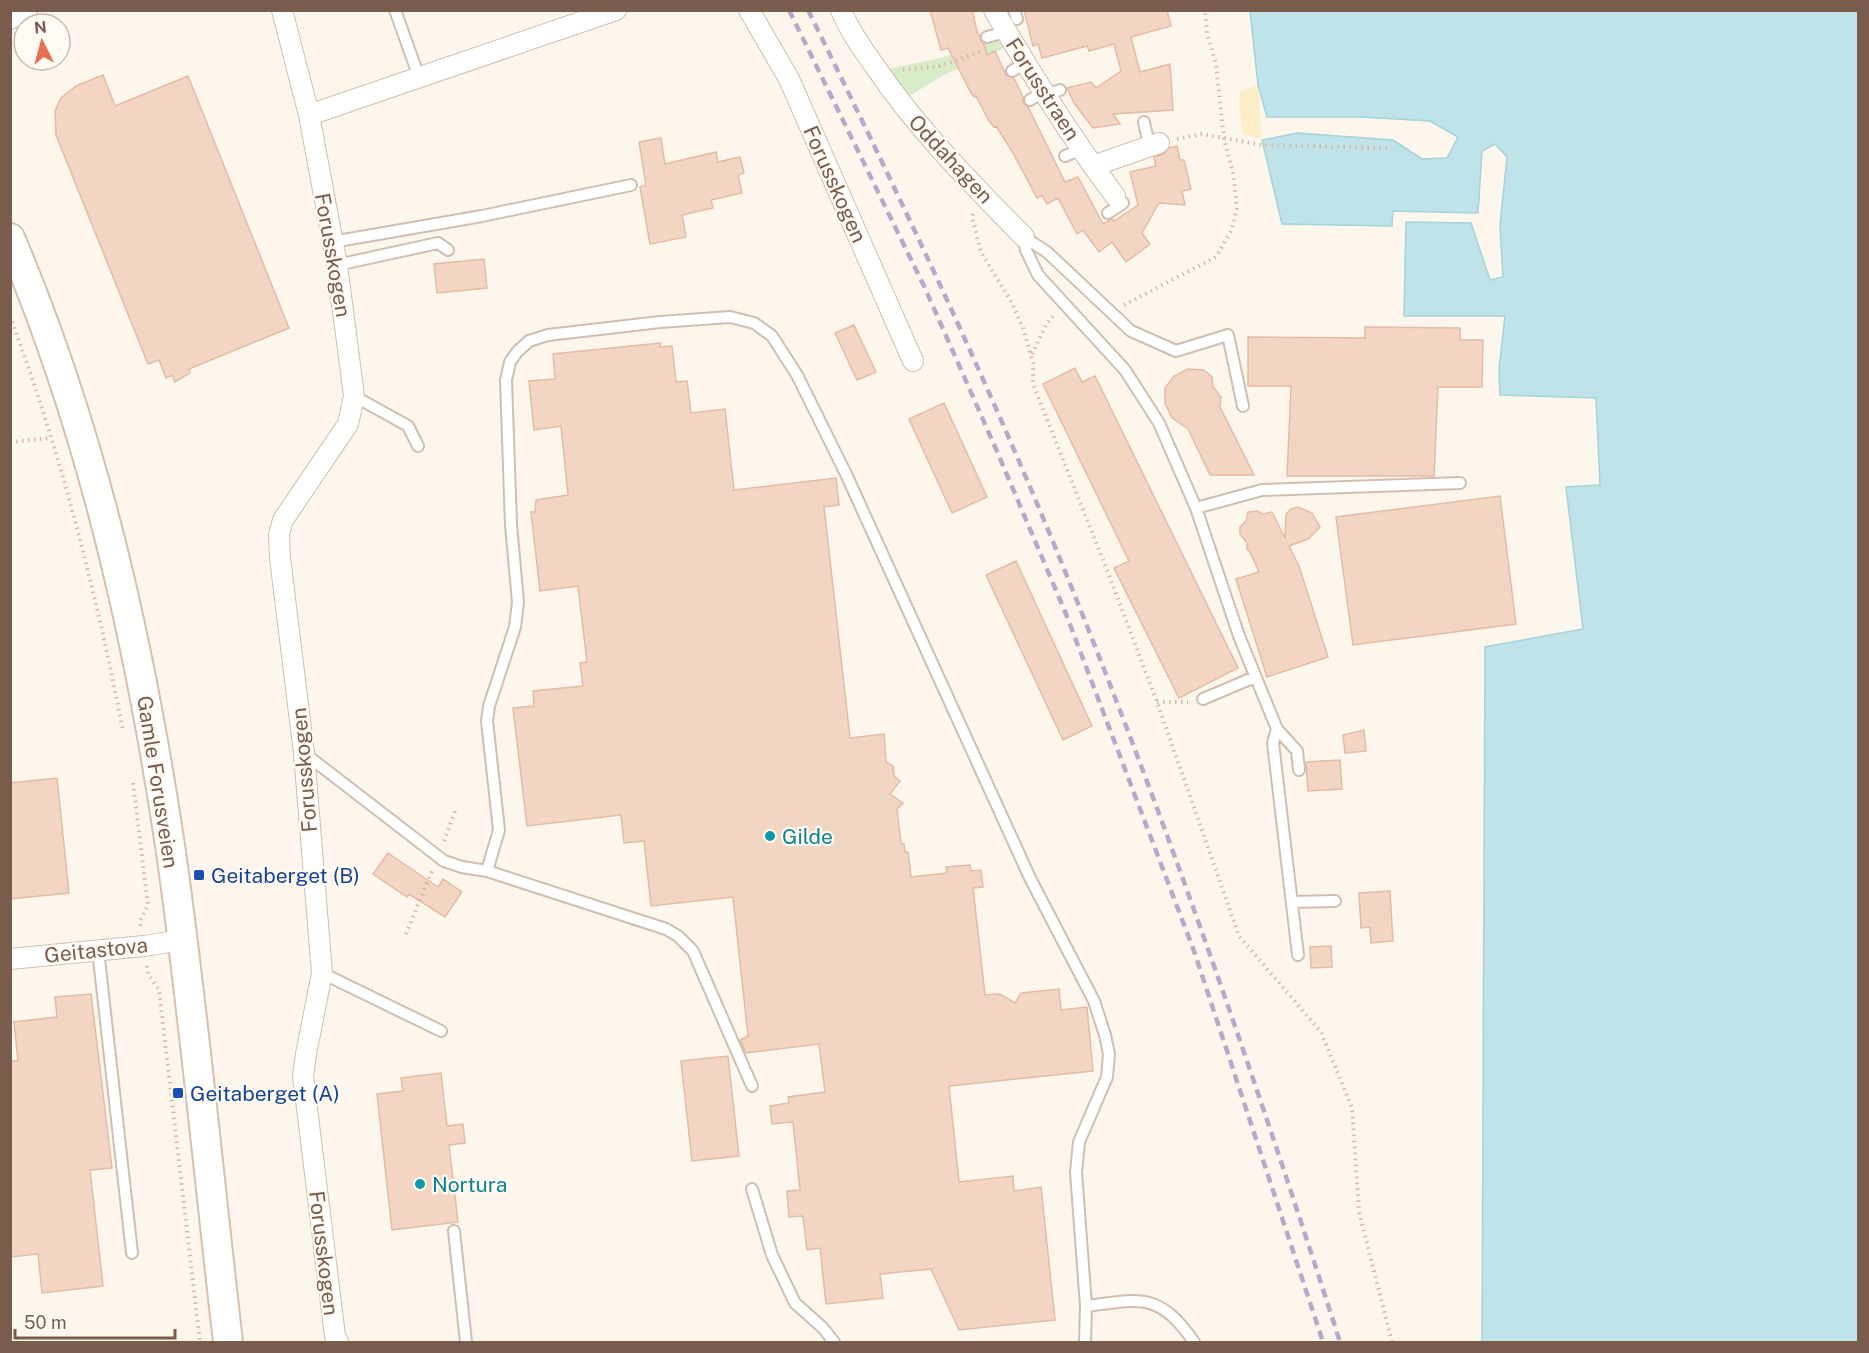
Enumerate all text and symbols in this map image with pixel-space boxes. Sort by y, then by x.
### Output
north arrow [12,12,72,72]
text: N [33,17,48,38]
street label: Forusstraen [1001,33,1085,145]
street label: Oddahagen [904,109,998,209]
street label: Forusskogen [798,122,872,246]
street label: Forusskogen [310,191,356,319]
street label: Gamle Forusveien [132,694,184,870]
street label: Forusskogen [286,706,322,834]
place label: Gilde [782,824,833,849]
marker: Gilde [763,829,777,843]
place label: Geitaberget (B) [211,863,360,888]
marker: Geitaberget (B) [192,868,206,882]
street label: Geitastova [43,932,149,968]
place label: Geitaberget (A) [190,1081,340,1106]
marker: Geitaberget (A) [171,1086,185,1100]
place label: Nortura [432,1172,507,1197]
marker: Nortura [413,1177,427,1191]
street label: Forusskogen [304,1189,344,1317]
scale bar [15,1302,176,1340]
text: 50 m [24,1312,67,1333]

